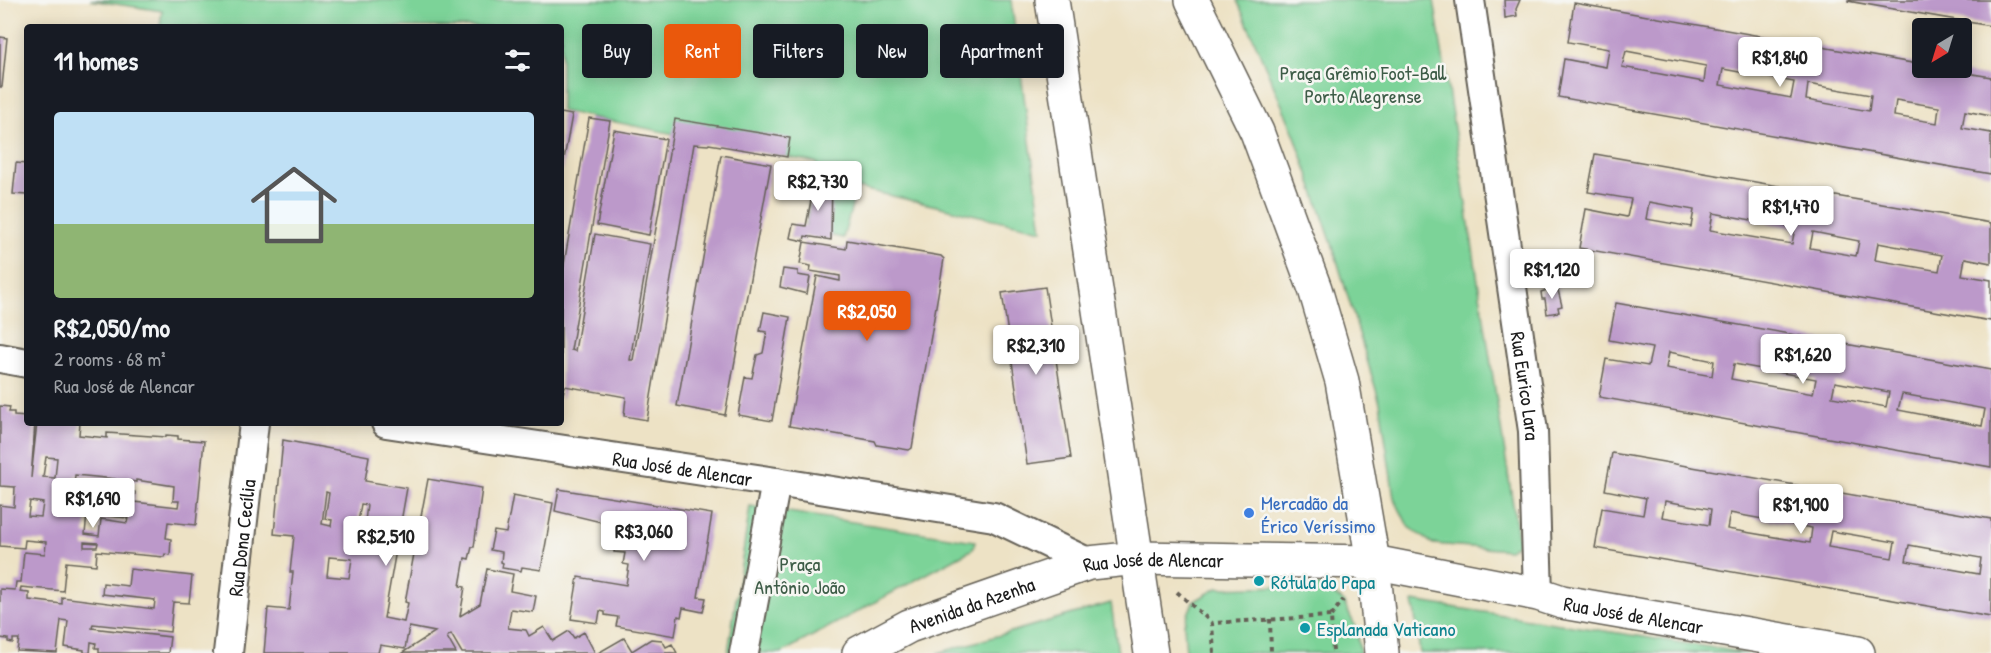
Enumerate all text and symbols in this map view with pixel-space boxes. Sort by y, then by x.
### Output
north arrow [1912,18,1972,78]
map controls [1912,18,1972,78]
chip: Buy [582,24,652,78]
chip: Rent [664,24,741,78]
chip: Filters [753,24,844,78]
chip: New [856,24,928,78]
chip: Apartment [940,24,1064,78]
pin: R$1,840 [1725,37,1835,88]
text: 11 homes [54,43,138,78]
text: R$1,840 [1752,43,1808,70]
icon: filters [501,44,534,77]
park label: Praça Grêmio Foot-Ball Porto Alegrense [1280,59,1447,109]
icon: home [240,151,348,259]
pin: R$2,730 [763,161,873,212]
text: R$2,730 [788,167,848,194]
pin: R$1,470 [1736,186,1846,237]
text: R$1,470 [1763,192,1819,219]
pin: R$1,120 [1497,249,1607,300]
text: R$1,120 [1524,255,1580,282]
pin: R$2,050 [812,291,922,342]
text: R$2,050 [838,297,897,324]
text: R$2,050/mo [54,310,170,345]
pin: R$2,310 [981,325,1091,376]
street label: Rua Eurico Lara [1505,330,1547,441]
text: R$2,310 [1007,331,1065,358]
pin: R$1,620 [1748,334,1858,385]
text: R$1,620 [1775,340,1831,367]
text: 2 rooms · 68 m² [54,345,166,372]
text: Rua José de Alencar [54,372,195,399]
street label: Rua José de Alencar [611,444,755,492]
pin: R$1,690 [38,478,148,529]
street label: Rua Dona Cecília [221,478,261,598]
text: R$1,690 [66,484,120,511]
pin: R$1,900 [1746,484,1856,535]
place label: Mercadão da Érico Veríssimo [1261,489,1375,539]
text: R$1,900 [1773,490,1829,517]
marker: Mercadão da Érico Veríssimo [1242,506,1256,520]
pin: R$3,060 [589,511,699,562]
pin: R$2,510 [331,516,441,567]
text: R$3,060 [615,517,673,544]
text: R$2,510 [357,522,415,549]
street label: Rua José de Alencar [1079,544,1224,578]
park label: Praça Antônio João [754,550,846,600]
place label: Rótula do Papa [1271,568,1375,595]
street label: Avenida da Azenha [905,570,1038,639]
marker: Rótula do Papa [1252,574,1266,588]
street label: Rua José de Alencar [1562,589,1706,640]
place label: Esplanada Vaticano [1317,615,1456,642]
marker: Esplanada Vaticano [1298,621,1312,635]

